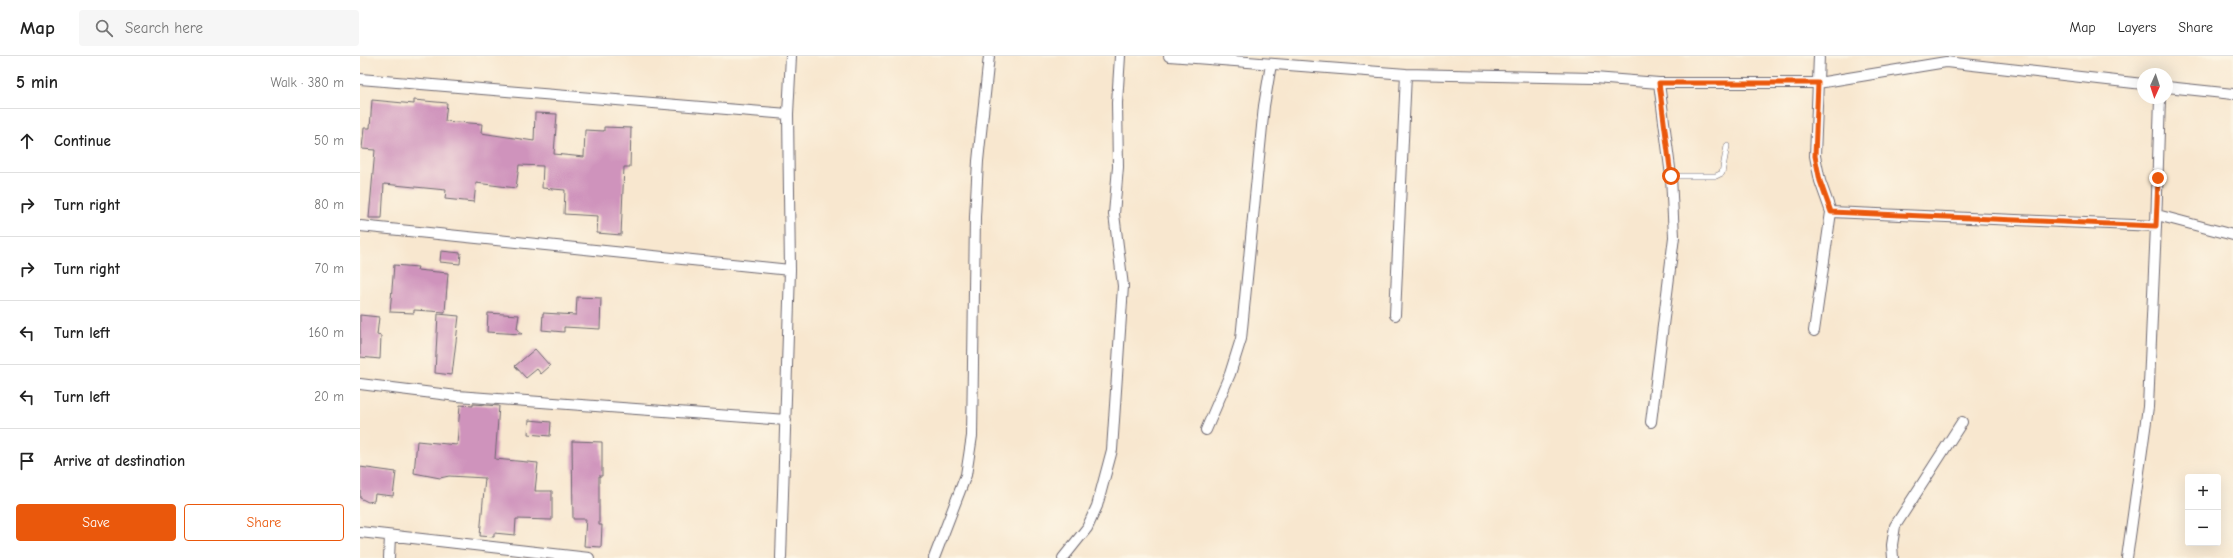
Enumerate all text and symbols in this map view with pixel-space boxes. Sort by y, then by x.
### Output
search box [79,10,359,46]
text: Map [20,17,55,39]
icon: search [93,17,115,39]
text: Search here [125,19,203,37]
text: Map [2069,19,2096,36]
text: Layers [2118,19,2156,36]
text: Share [2178,19,2213,36]
north arrow [2137,68,2173,104]
text: 5 min [16,73,58,92]
text: Walk · 380 m [271,75,344,90]
icon: ahead [16,130,38,152]
text: Continue [54,132,111,150]
text: 50 m [314,133,344,148]
route start [1662,167,1680,185]
route end [2149,169,2167,187]
icon: right [16,194,38,216]
text: Turn right [54,196,120,214]
text: 80 m [314,197,344,212]
icon: right [16,258,38,280]
text: Turn right [54,260,120,278]
text: 70 m [315,261,344,276]
icon: left [16,322,38,344]
text: Turn left [54,324,110,342]
text: 160 m [309,325,344,340]
icon: left [16,386,38,408]
text: Turn left [54,388,110,406]
text: 20 m [314,389,344,404]
icon: arrive [16,450,38,472]
text: Arrive at destination [54,452,185,470]
map controls [2185,474,2221,546]
button: + [2185,474,2221,510]
button: Save [16,504,176,541]
button: Share [184,504,344,541]
button: − [2185,510,2221,546]

